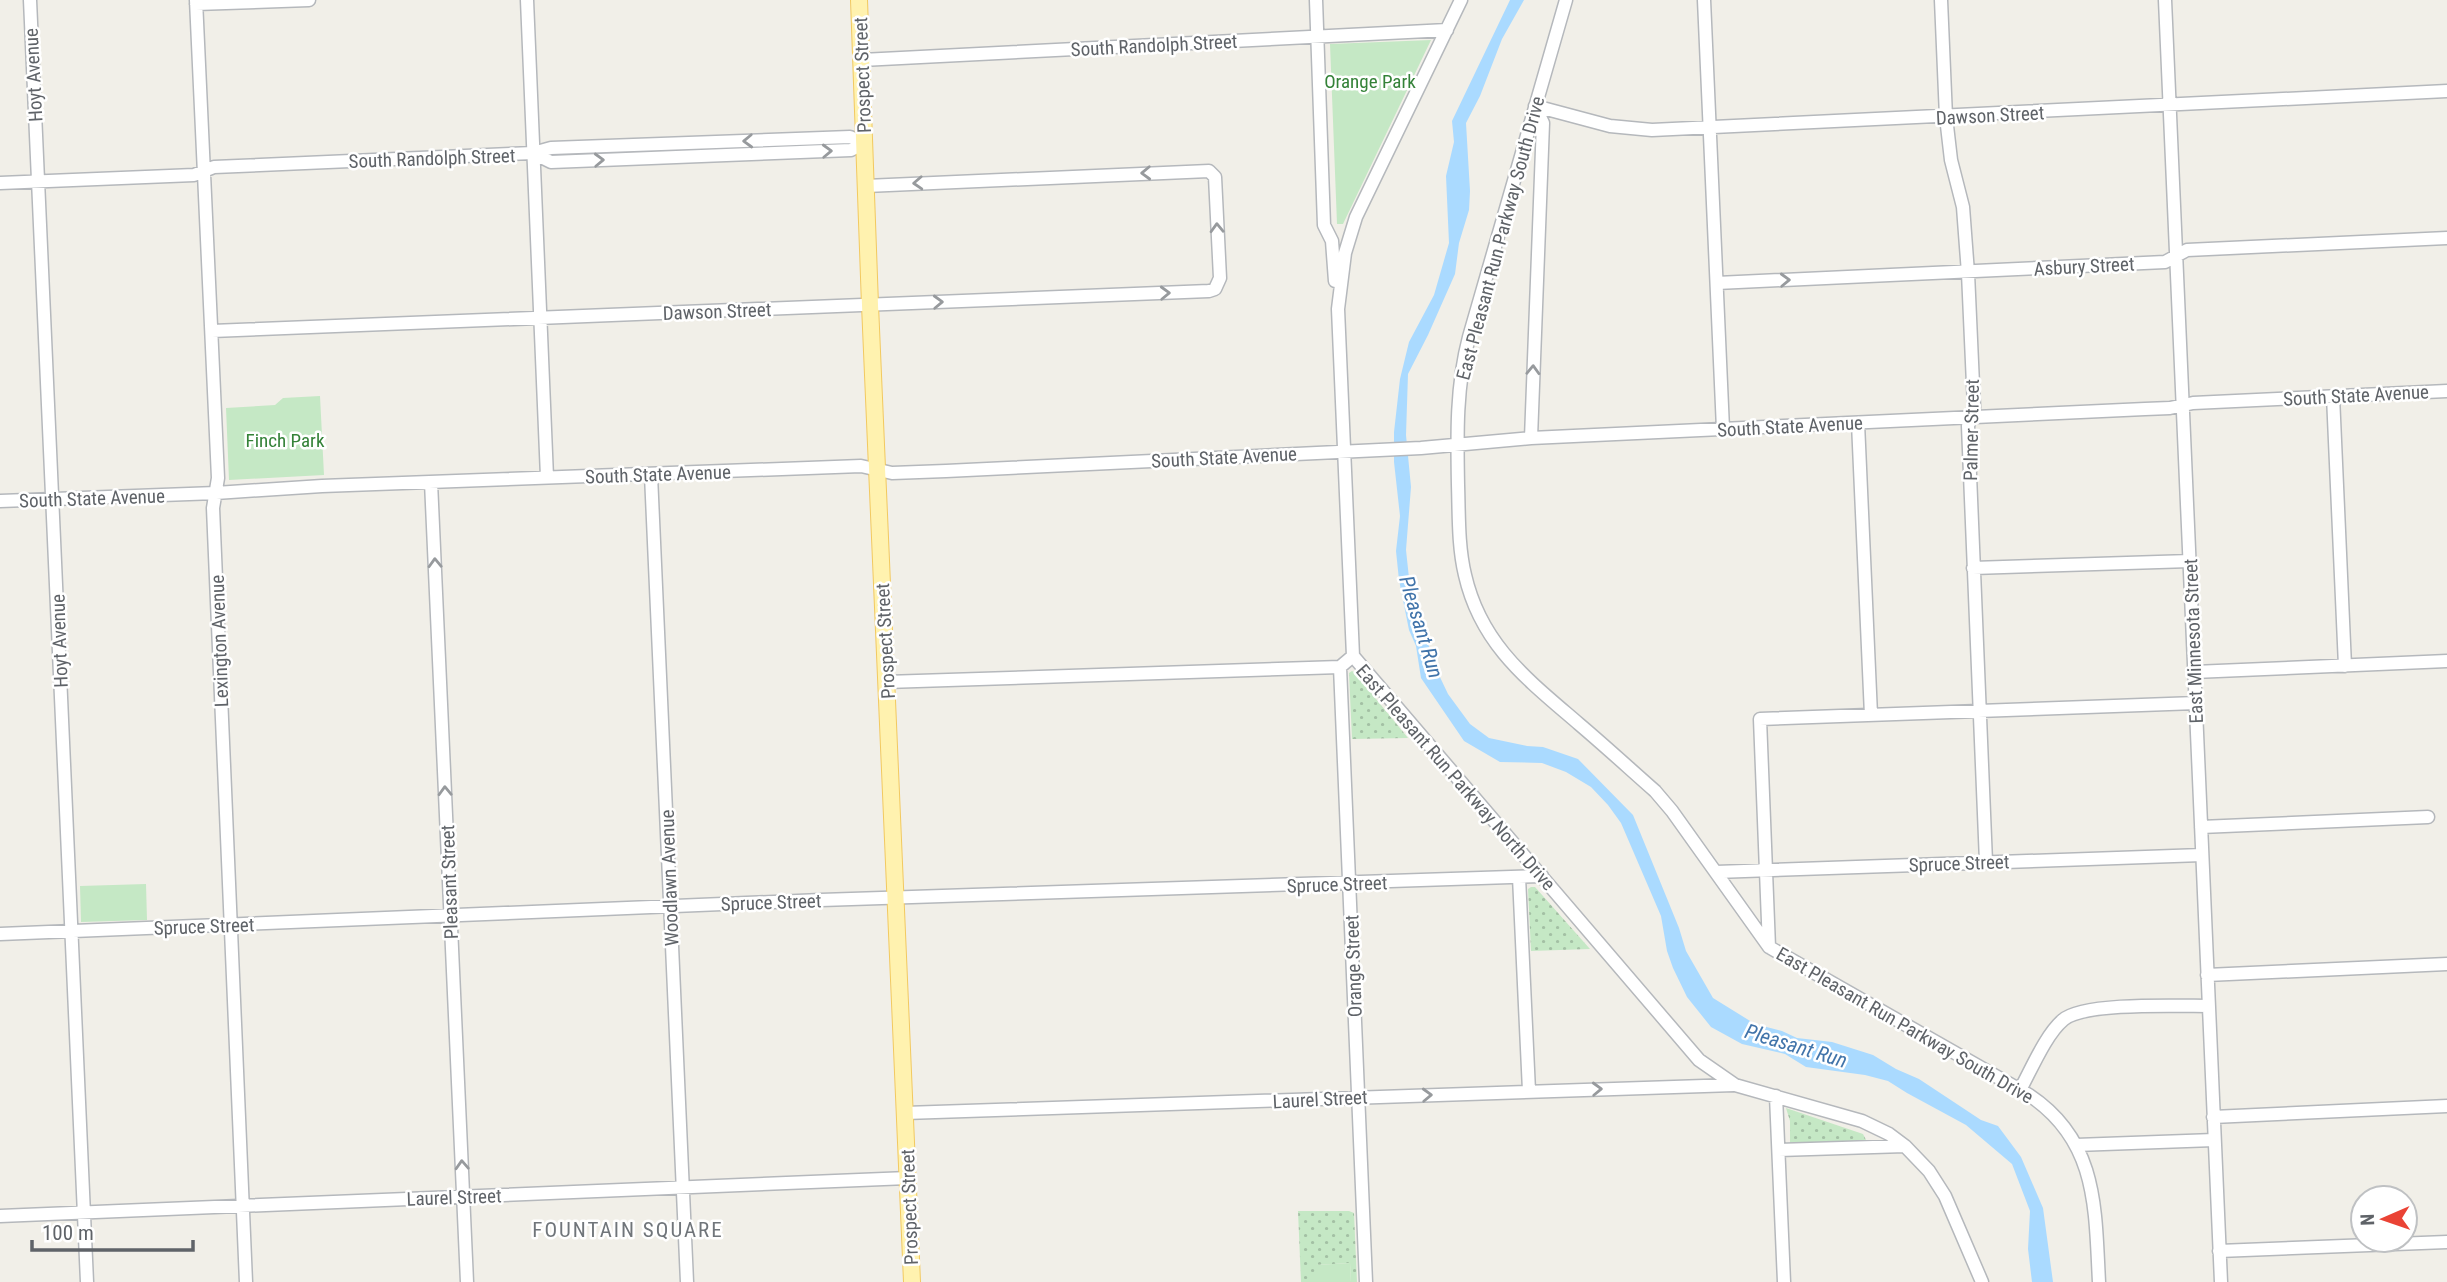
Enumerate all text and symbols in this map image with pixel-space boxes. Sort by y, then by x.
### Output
street label: Prospect Street [849,17,876,133]
street label: Hoyt Avenue [20,27,47,122]
street label: South Randolph Street [1070,30,1238,61]
park label: Orange Park [1324,70,1416,93]
street label: East Pleasant Run Parkway South Drive [1451,94,1550,383]
street label: Dawson Street [1935,101,2045,130]
one-way arrow [743,133,754,148]
one-way arrow [822,143,833,158]
street label: South Randolph Street [348,144,516,173]
one-way arrow [595,152,605,168]
one-way arrow [1140,166,1151,181]
one-way arrow [913,176,924,191]
one-way arrow [1210,222,1225,233]
street label: Asbury Street [2033,252,2135,281]
one-way arrow [1780,273,1791,288]
one-way arrow [1160,285,1171,300]
one-way arrow [933,295,944,310]
street label: Dawson Street [662,298,772,325]
one-way arrow [1526,364,1541,375]
street label: Palmer Street [1959,379,1984,481]
street label: South State Avenue [2283,380,2430,411]
street label: South State Avenue [1717,411,1864,442]
park label: Finch Park [246,429,325,452]
street label: South State Avenue [1151,442,1298,473]
street label: South State Avenue [585,460,731,489]
street label: South State Avenue [19,484,165,513]
one-way arrow [428,558,443,569]
street label: East Minnesota Street [2179,558,2208,724]
water label: Pleasant Run [1394,573,1448,681]
street label: Lexington Avenue [206,574,233,708]
street label: Prospect Street [871,582,900,699]
street label: Hoyt Avenue [46,594,73,688]
street label: East Pleasant Run Parkway North Drive [1351,660,1560,895]
one-way arrow [437,785,452,796]
street label: Woodlawn Avenue [656,809,683,947]
street label: Pleasant Street [436,824,463,940]
street label: Spruce Street [1908,850,2010,877]
street label: Spruce Street [1286,871,1388,898]
street label: Spruce Street [720,889,822,916]
street label: Spruce Street [153,913,255,940]
street label: Orange Street [1340,914,1367,1018]
street label: East Pleasant Run Parkway South Drive [1772,942,2038,1108]
water label: Pleasant Run [1742,1019,1850,1073]
one-way arrow [1592,1081,1603,1097]
street label: Laurel Street [1272,1086,1368,1113]
one-way arrow [1421,1087,1432,1102]
street label: Prospect Street [896,1149,923,1265]
one-way arrow [454,1159,469,1170]
street label: Laurel Street [406,1184,502,1211]
north arrow [2349,1184,2419,1254]
scale bar [32,1208,192,1252]
text: N [2356,1213,2379,1226]
district label: FOUNTAIN SQUARE [532,1218,724,1242]
text: 100 m [42,1221,94,1245]

